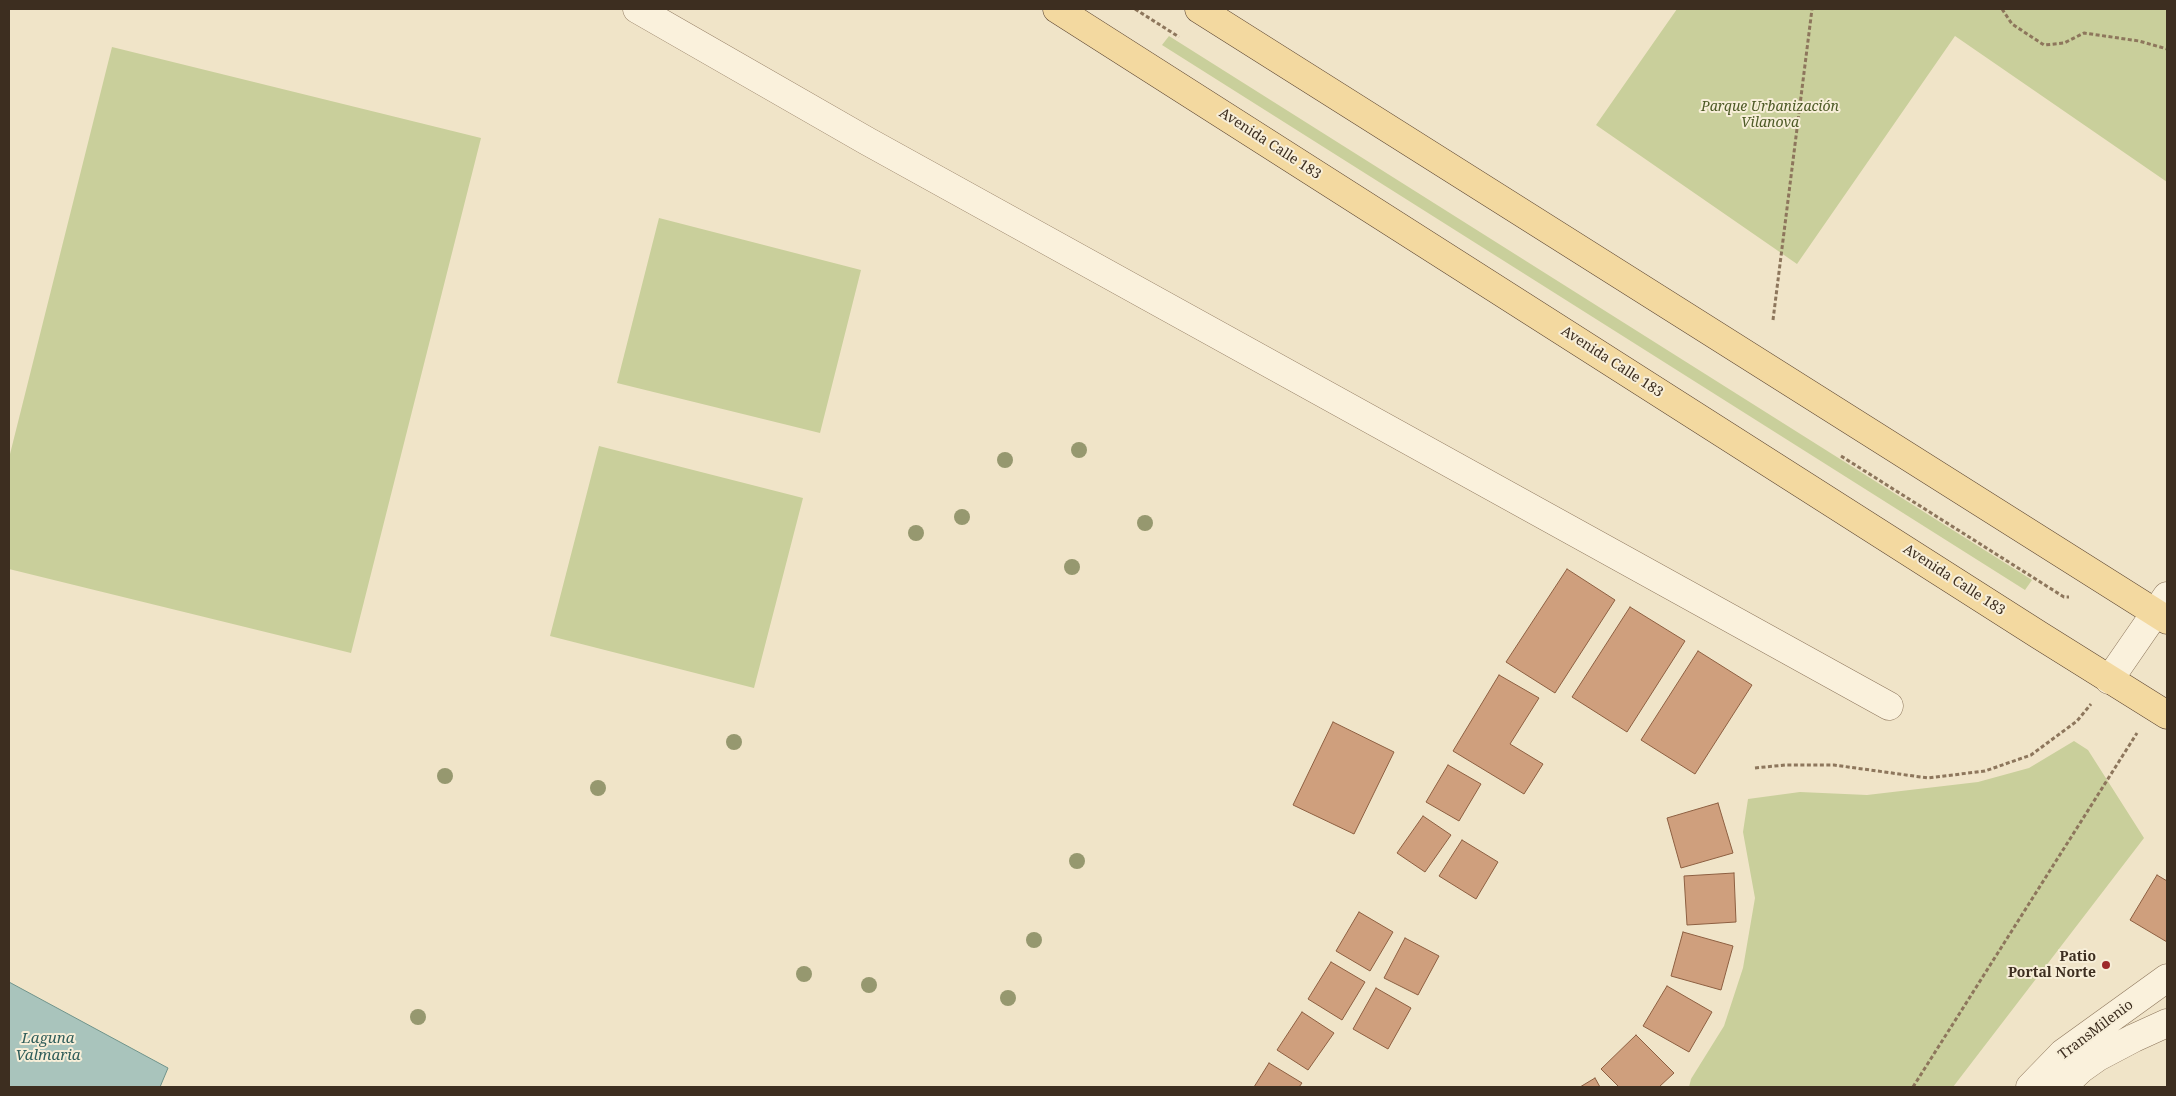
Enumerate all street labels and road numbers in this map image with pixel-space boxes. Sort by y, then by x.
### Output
street label: Avenida Calle 183 [1216,105,1324,183]
street label: Avenida Calle 183 [1558,323,1666,401]
street label: Avenida Calle 183 [1900,541,2008,619]
street label: TransMilenio [2055,996,2137,1064]

